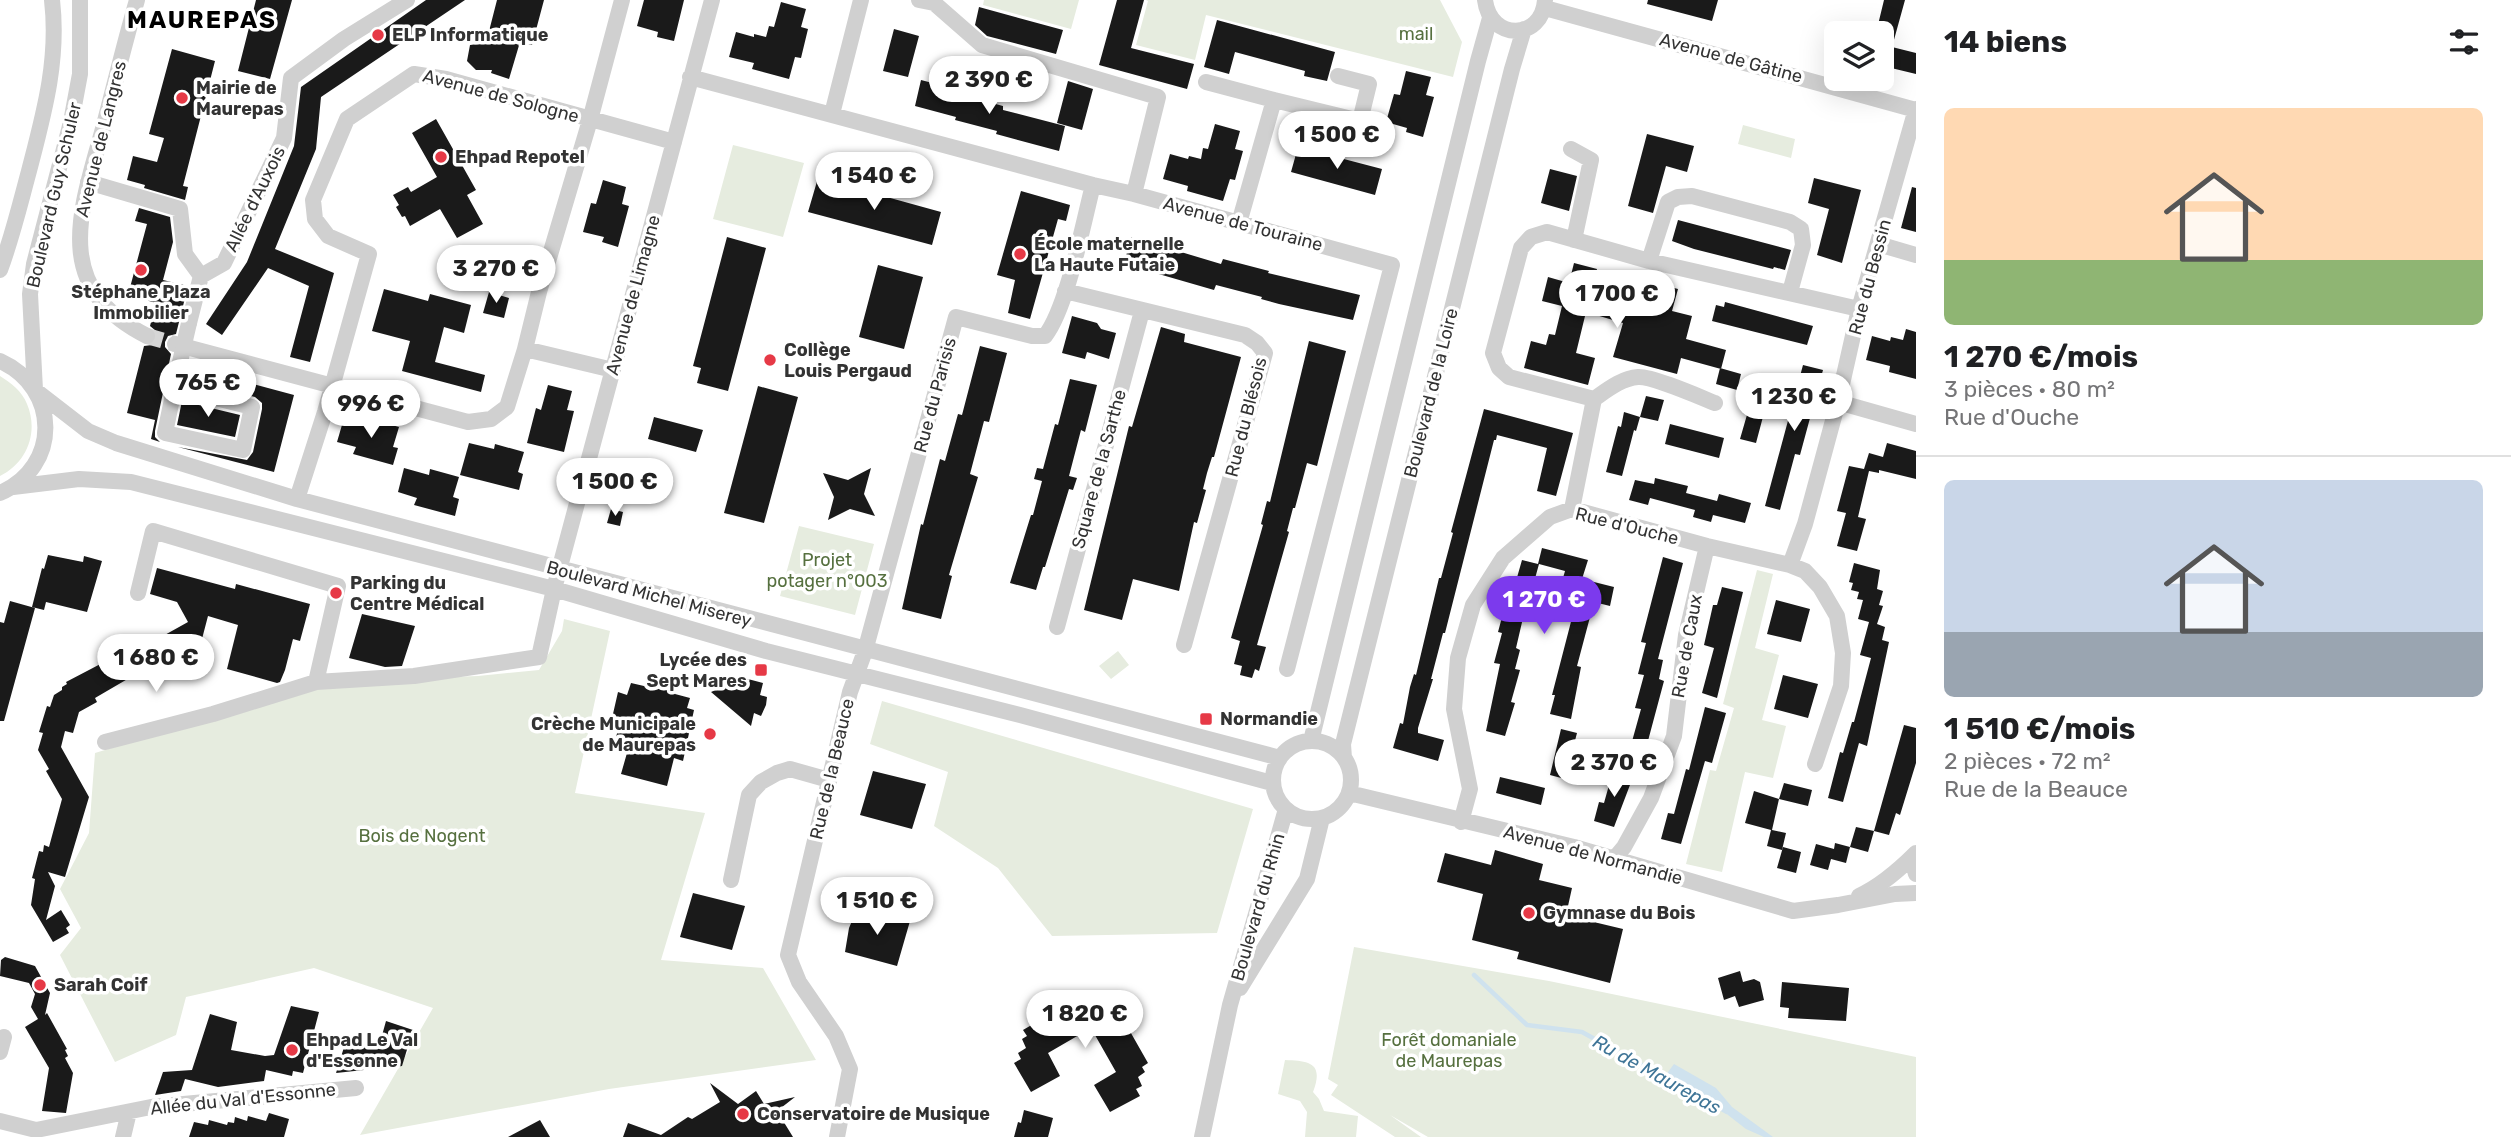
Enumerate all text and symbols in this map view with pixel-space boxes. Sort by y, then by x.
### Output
district label: MAUREPAS [127,6,277,34]
map controls [1824,21,1894,91]
button: layers [1824,21,1894,91]
park label: mail [1399,23,1433,45]
icon: filters [2445,23,2483,61]
place label: ELP Informatique [392,24,549,46]
text: 14 biens [1944,24,2067,60]
marker: ELP Informatique [370,27,386,43]
street label: Avenue de Gâtine [1657,28,1805,88]
pin: 2 390 € [924,57,1054,116]
street label: Avenue de Langres [71,59,131,219]
street label: Avenue de Sologne [421,65,581,127]
text: 2 390 € [945,65,1033,93]
place label: Mairie de Maurepas [196,77,284,120]
marker: Mairie de Maurepas [174,90,190,106]
street label: Boulevard Guy Schuler [22,100,86,290]
pin: 1 500 € [1272,111,1402,171]
text: 1 500 € [1294,120,1380,148]
street label: Allée d'Auxois [220,143,290,255]
place label: Ehpad Repotel [455,146,585,168]
marker: Ehpad Repotel [433,149,449,165]
pin: 1 540 € [809,152,939,212]
icon: home [2151,154,2277,280]
text: 1 540 € [831,161,917,189]
street label: Avenue de Touraine [1161,192,1325,256]
street label: Avenue de Limagne [601,213,665,377]
street label: Rue du Bessin [1844,217,1896,337]
place label: École maternelle La Haute Futaie [1034,233,1185,276]
pin: 3 270 € [431,246,561,305]
marker: École maternelle La Haute Futaie [1012,246,1028,262]
text: 3 270 € [453,254,539,282]
marker: Stéphane Plaza Immobilier [133,262,149,278]
pin: 1 700 € [1552,270,1682,330]
text: 1 700 € [1575,279,1659,307]
place label: Stéphane Plaza Immobilier [71,281,211,324]
street label: Boulevard de la Loire [1399,306,1463,480]
street label: Rue du Parisis [909,335,961,455]
place label: Collège Louis Pergaud [784,339,912,382]
text: 1 270 €/mois [1944,339,2138,375]
marker: Collège Louis Pergaud [762,352,778,368]
street label: Rue du Blésois [1220,355,1272,479]
pin: 765 € [159,360,257,419]
text: 765 € [175,368,241,396]
pin: 1 230 € [1729,374,1859,433]
text: 3 pièces · 80 m² [1944,375,2115,403]
pin: 996 € [322,380,420,440]
text: 1 230 € [1751,382,1837,410]
street label: Square de la Sarthe [1067,387,1131,551]
text: 996 € [337,389,405,417]
text: Rue d'Ouche [1944,403,2079,431]
pin: 1 500 € [550,458,680,518]
text: 1 500 € [572,467,658,495]
street label: Rue d'Ouche [1573,503,1681,549]
icon: home [2151,526,2277,652]
park label: Projet potager n°003 [766,549,888,592]
street label: Boulevard Michel Miserey [544,556,754,632]
place label: Parking du Centre Médical [350,572,484,615]
pin: 1 270 € [1479,576,1609,636]
marker: Parking du Centre Médical [328,585,344,601]
text: 1 270 € [1502,585,1586,613]
street label: Rue de Caux [1667,592,1707,700]
pin: 1 680 € [91,634,221,694]
text: 1 680 € [113,643,199,671]
place label: Lycée des Sept Mares [647,649,747,692]
marker: Lycée des Sept Mares [753,662,769,678]
street label: Rue de la Beauce [805,696,859,842]
place label: Normandie [1220,708,1318,730]
marker: Normandie [1198,711,1214,727]
text: 1 510 €/mois [1944,711,2135,747]
place label: Crèche Municipale de Maurepas [531,713,696,756]
marker: Crèche Municipale de Maurepas [702,726,718,742]
pin: 2 370 € [1549,740,1679,799]
text: 2 pièces · 72 m² [1944,747,2111,775]
text: 2 370 € [1571,748,1657,776]
text: Rue de la Beauce [1944,775,2128,803]
street label: Avenue de Normandie [1501,821,1685,889]
park label: Bois de Nogent [359,825,486,847]
street label: Boulevard du Rhin [1226,831,1290,983]
pin: 1 510 € [812,878,942,937]
text: 1 510 € [836,886,918,914]
place label: Gymnase du Bois [1543,902,1695,924]
marker: Gymnase du Bois [1521,905,1537,921]
place label: Sarah Coif [54,974,148,996]
marker: Sarah Coif [32,977,48,993]
pin: 1 820 € [1020,990,1150,1050]
text: 1 820 € [1042,999,1128,1027]
place label: Ehpad Le Val d'Essonne [306,1029,418,1072]
park label: Forêt domaniale de Maurepas [1381,1029,1517,1072]
water label: Ru de Maurepas [1589,1030,1725,1119]
marker: Ehpad Le Val d'Essonne [284,1042,300,1058]
street label: Allée du Val d'Essonne [149,1078,337,1120]
place label: Conservatoire de Musique [757,1103,990,1125]
marker: Conservatoire de Musique [735,1106,751,1122]

